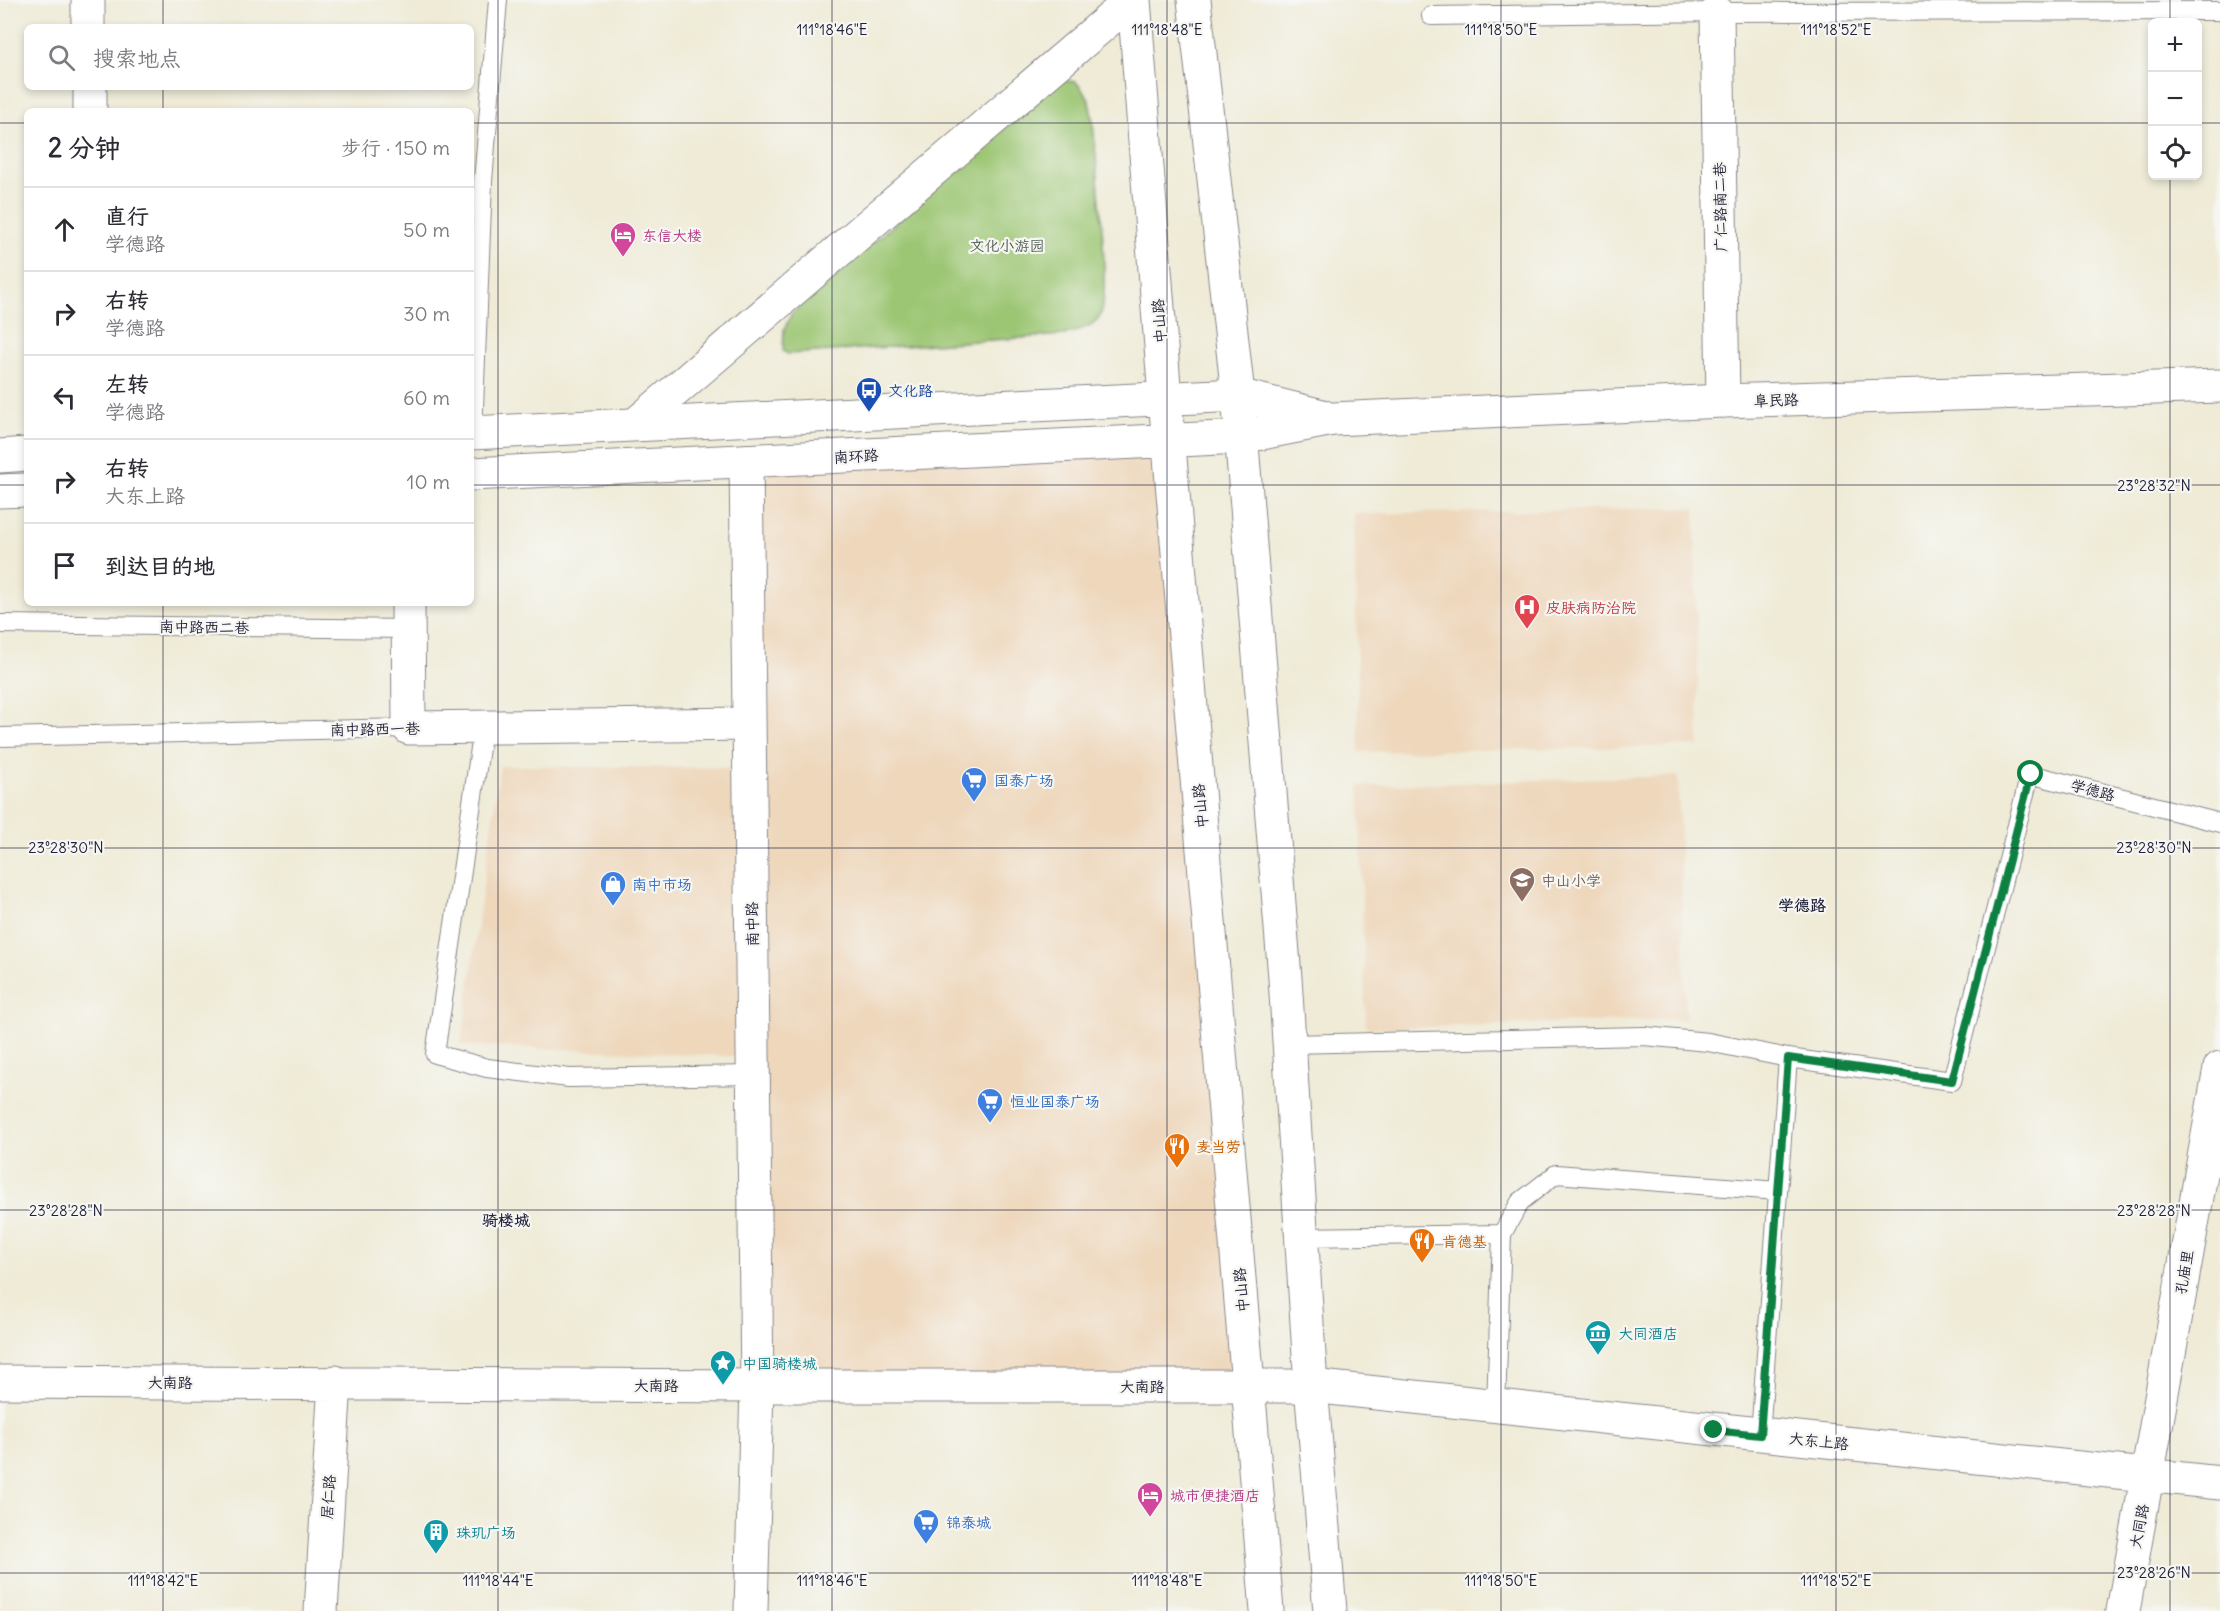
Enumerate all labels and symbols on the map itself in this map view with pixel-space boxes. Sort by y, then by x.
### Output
text: 111°18'46"E [796,20,868,39]
text: 111°18'48"E [1131,20,1203,39]
text: 111°18'50"E [1465,20,1538,39]
text: 111°18'52"E [1800,20,1872,39]
street label: 广仁路南二巷 [1710,162,1730,252]
hotel icon: 东信大楼 [608,220,638,258]
place label: 东信大楼 [642,226,702,245]
park label: 文化小游园 [969,236,1045,255]
street label: 中山路 [1148,298,1170,344]
bus stop icon: 文化路 [854,375,884,413]
place label: 文化路 [888,381,933,400]
street label: 阜民路 [1753,390,1799,410]
street label: 南环路 [833,445,879,467]
text: 23°28'32"N [2117,476,2191,495]
hospital icon: 皮肤病防治院 [1512,592,1542,630]
place label: 皮肤病防治院 [1546,598,1636,617]
street label: 南中路西二巷 [159,617,249,637]
street label: 南中路西一巷 [330,719,420,739]
route start [2017,760,2043,786]
supermarket icon: 国泰广场 [959,765,989,803]
place label: 国泰广场 [994,771,1054,790]
street label: 学德路 [2069,775,2117,805]
street label: 中山路 [1189,783,1211,829]
text: 23°28'30"N [28,838,104,857]
text: 23°28'30"N [2116,838,2192,857]
school or university icon: 中山小学 [1507,865,1537,903]
shop icon: 南中市场 [598,869,628,907]
place label: 中山小学 [1541,871,1601,890]
place label: 南中市场 [632,875,692,894]
district label: 学德路 [1778,895,1826,915]
street label: 南中路 [742,901,762,947]
supermarket icon: 恒业国泰广场 [975,1086,1005,1124]
place label: 恒业国泰广场 [1010,1092,1100,1111]
restaurant icon: 麦当劳 [1162,1131,1192,1169]
place label: 麦当劳 [1196,1137,1241,1156]
text: 23°28'28"N [29,1201,103,1220]
text: 23°28'28"N [2117,1201,2191,1220]
district label: 骑楼城 [482,1210,530,1230]
restaurant icon: 肯德基 [1407,1226,1437,1264]
place label: 肯德基 [1442,1232,1487,1251]
street label: 孔庙里 [2171,1248,2197,1296]
street label: 中山路 [1230,1267,1252,1313]
museum icon: 大同酒店 [1583,1318,1613,1356]
place label: 大同酒店 [1618,1324,1678,1343]
place icon: 中国骑楼城 [708,1348,738,1386]
place label: 中国骑楼城 [742,1354,817,1373]
street label: 大南路 [147,1373,193,1392]
street label: 大南路 [633,1376,679,1395]
street label: 大南路 [1119,1377,1165,1396]
route end [1700,1416,1726,1442]
street label: 大东上路 [1788,1428,1850,1454]
street label: 居仁路 [317,1474,339,1520]
hotel icon: 城市便捷酒店 [1135,1480,1165,1518]
place label: 城市便捷酒店 [1170,1486,1260,1505]
street label: 大同路 [2125,1502,2153,1550]
supermarket icon: 锦泰城 [911,1507,941,1545]
place label: 锦泰城 [946,1513,991,1532]
building icon: 珠玑广场 [421,1517,451,1555]
place label: 珠玑广场 [456,1523,516,1542]
text: 23°28'26"N [2117,1563,2191,1582]
text: 111°18'42"E [128,1571,199,1590]
text: 111°18'44"E [462,1571,534,1590]
text: 111°18'46"E [796,1571,868,1590]
text: 111°18'48"E [1131,1571,1203,1590]
text: 111°18'50"E [1465,1571,1538,1590]
text: 111°18'52"E [1800,1571,1872,1590]

